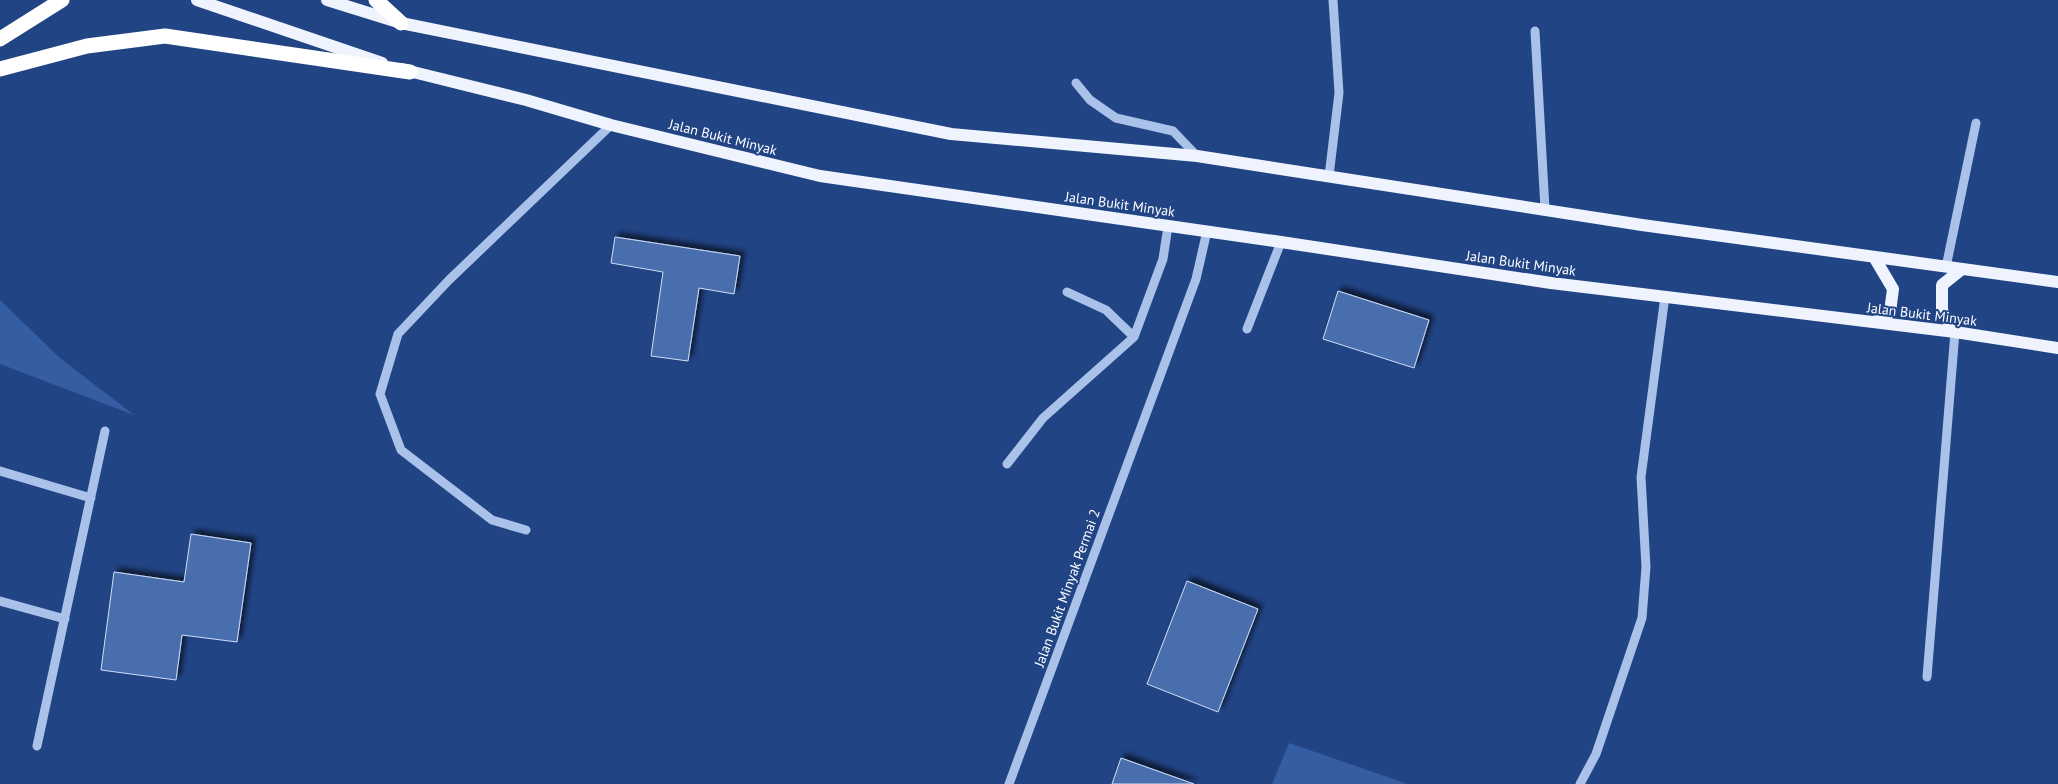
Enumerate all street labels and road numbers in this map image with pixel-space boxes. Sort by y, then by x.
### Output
street label: Jalan Bukit Minyak [666,115,779,159]
street label: Jalan Bukit Minyak [1063,187,1176,221]
street label: Jalan Bukit Minyak [1464,246,1577,280]
street label: Jalan Bukit Minyak [1865,298,1978,330]
street label: Jalan Bukit Minyak Permai 2 [1030,507,1104,670]

